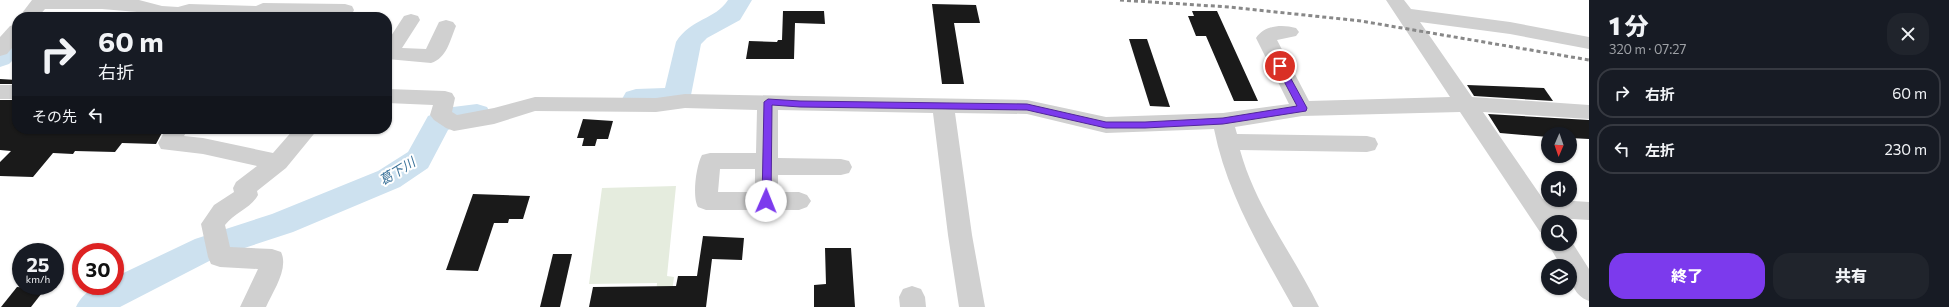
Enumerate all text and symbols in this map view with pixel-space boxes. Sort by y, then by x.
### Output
text: 1 分 [1609,11,1649,40]
button: close [1887,13,1929,55]
text: 60 m [98,24,164,58]
icon: right [32,28,84,80]
text: 320 m · 07:27 [1609,41,1686,57]
pin [1263,49,1297,83]
icon: arrive [1269,55,1291,77]
text: 右折 [98,61,134,83]
icon: right [1611,82,1633,104]
text: 60 m [1892,84,1927,102]
text: 右折 [1645,85,1675,103]
icon: left [85,104,107,126]
text: その先 [32,107,77,125]
north arrow [1541,127,1577,163]
map controls [1541,127,1577,295]
icon: left [1611,138,1633,160]
text: 230 m [1884,140,1927,158]
text: 左折 [1645,141,1675,159]
water label: 葛下川 [376,153,419,188]
button: sound [1541,171,1577,207]
position arrow [745,180,787,222]
button: search [1541,215,1577,251]
speed limit sign: 30 [72,243,124,295]
text: 25 [26,252,50,276]
button: 終了 [1609,253,1765,299]
button: 共有 [1773,253,1929,299]
button: layers [1541,259,1577,295]
text: km/h [26,273,50,285]

